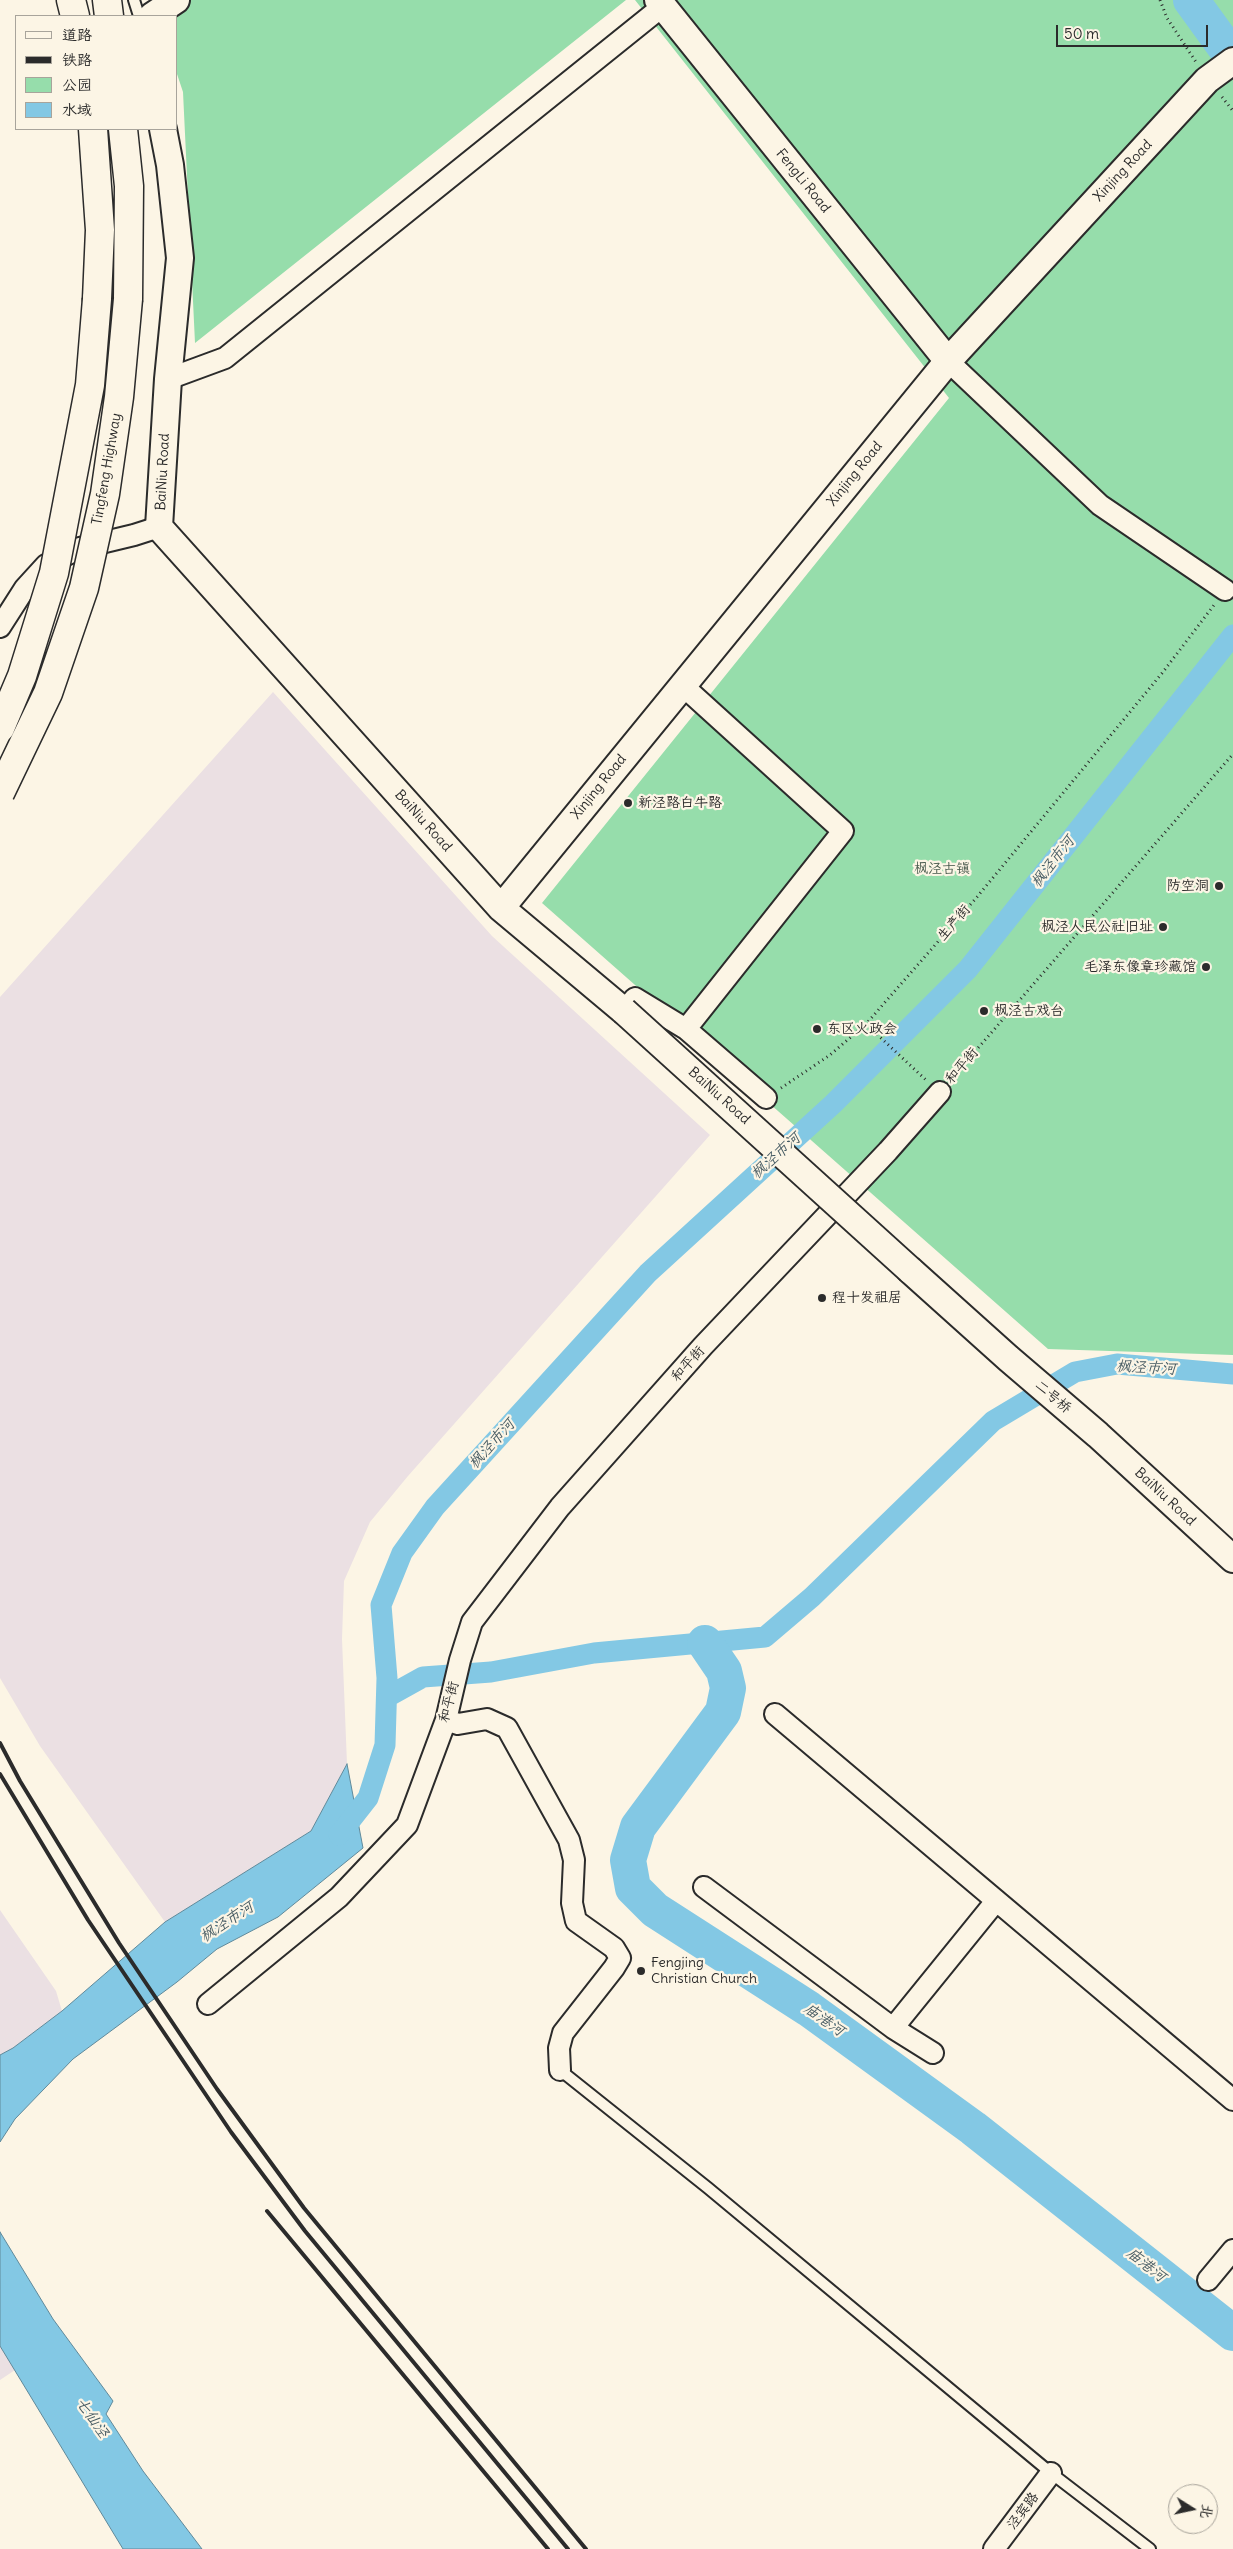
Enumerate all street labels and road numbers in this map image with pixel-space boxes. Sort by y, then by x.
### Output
street label: Xinjing Road [1090,137,1156,205]
street label: FengLi Road [772,146,834,216]
street label: Tingfeng Highway [89,412,125,526]
street label: BaiNiu Road [153,433,173,511]
street label: Xinjing Road [824,438,886,510]
street label: Xinjing Road [568,751,630,823]
street label: BaiNiu Road [391,787,455,855]
street label: 生产街 [934,902,974,944]
street label: 和平街 [942,1045,982,1087]
street label: BaiNiu Road [685,1064,753,1128]
street label: 和平街 [668,1343,708,1385]
street label: 二号桥 [1032,1377,1074,1417]
street label: BaiNiu Road [1131,1464,1199,1530]
street label: 和平街 [435,1680,463,1724]
street label: 泾宾路 [1004,2489,1042,2533]

